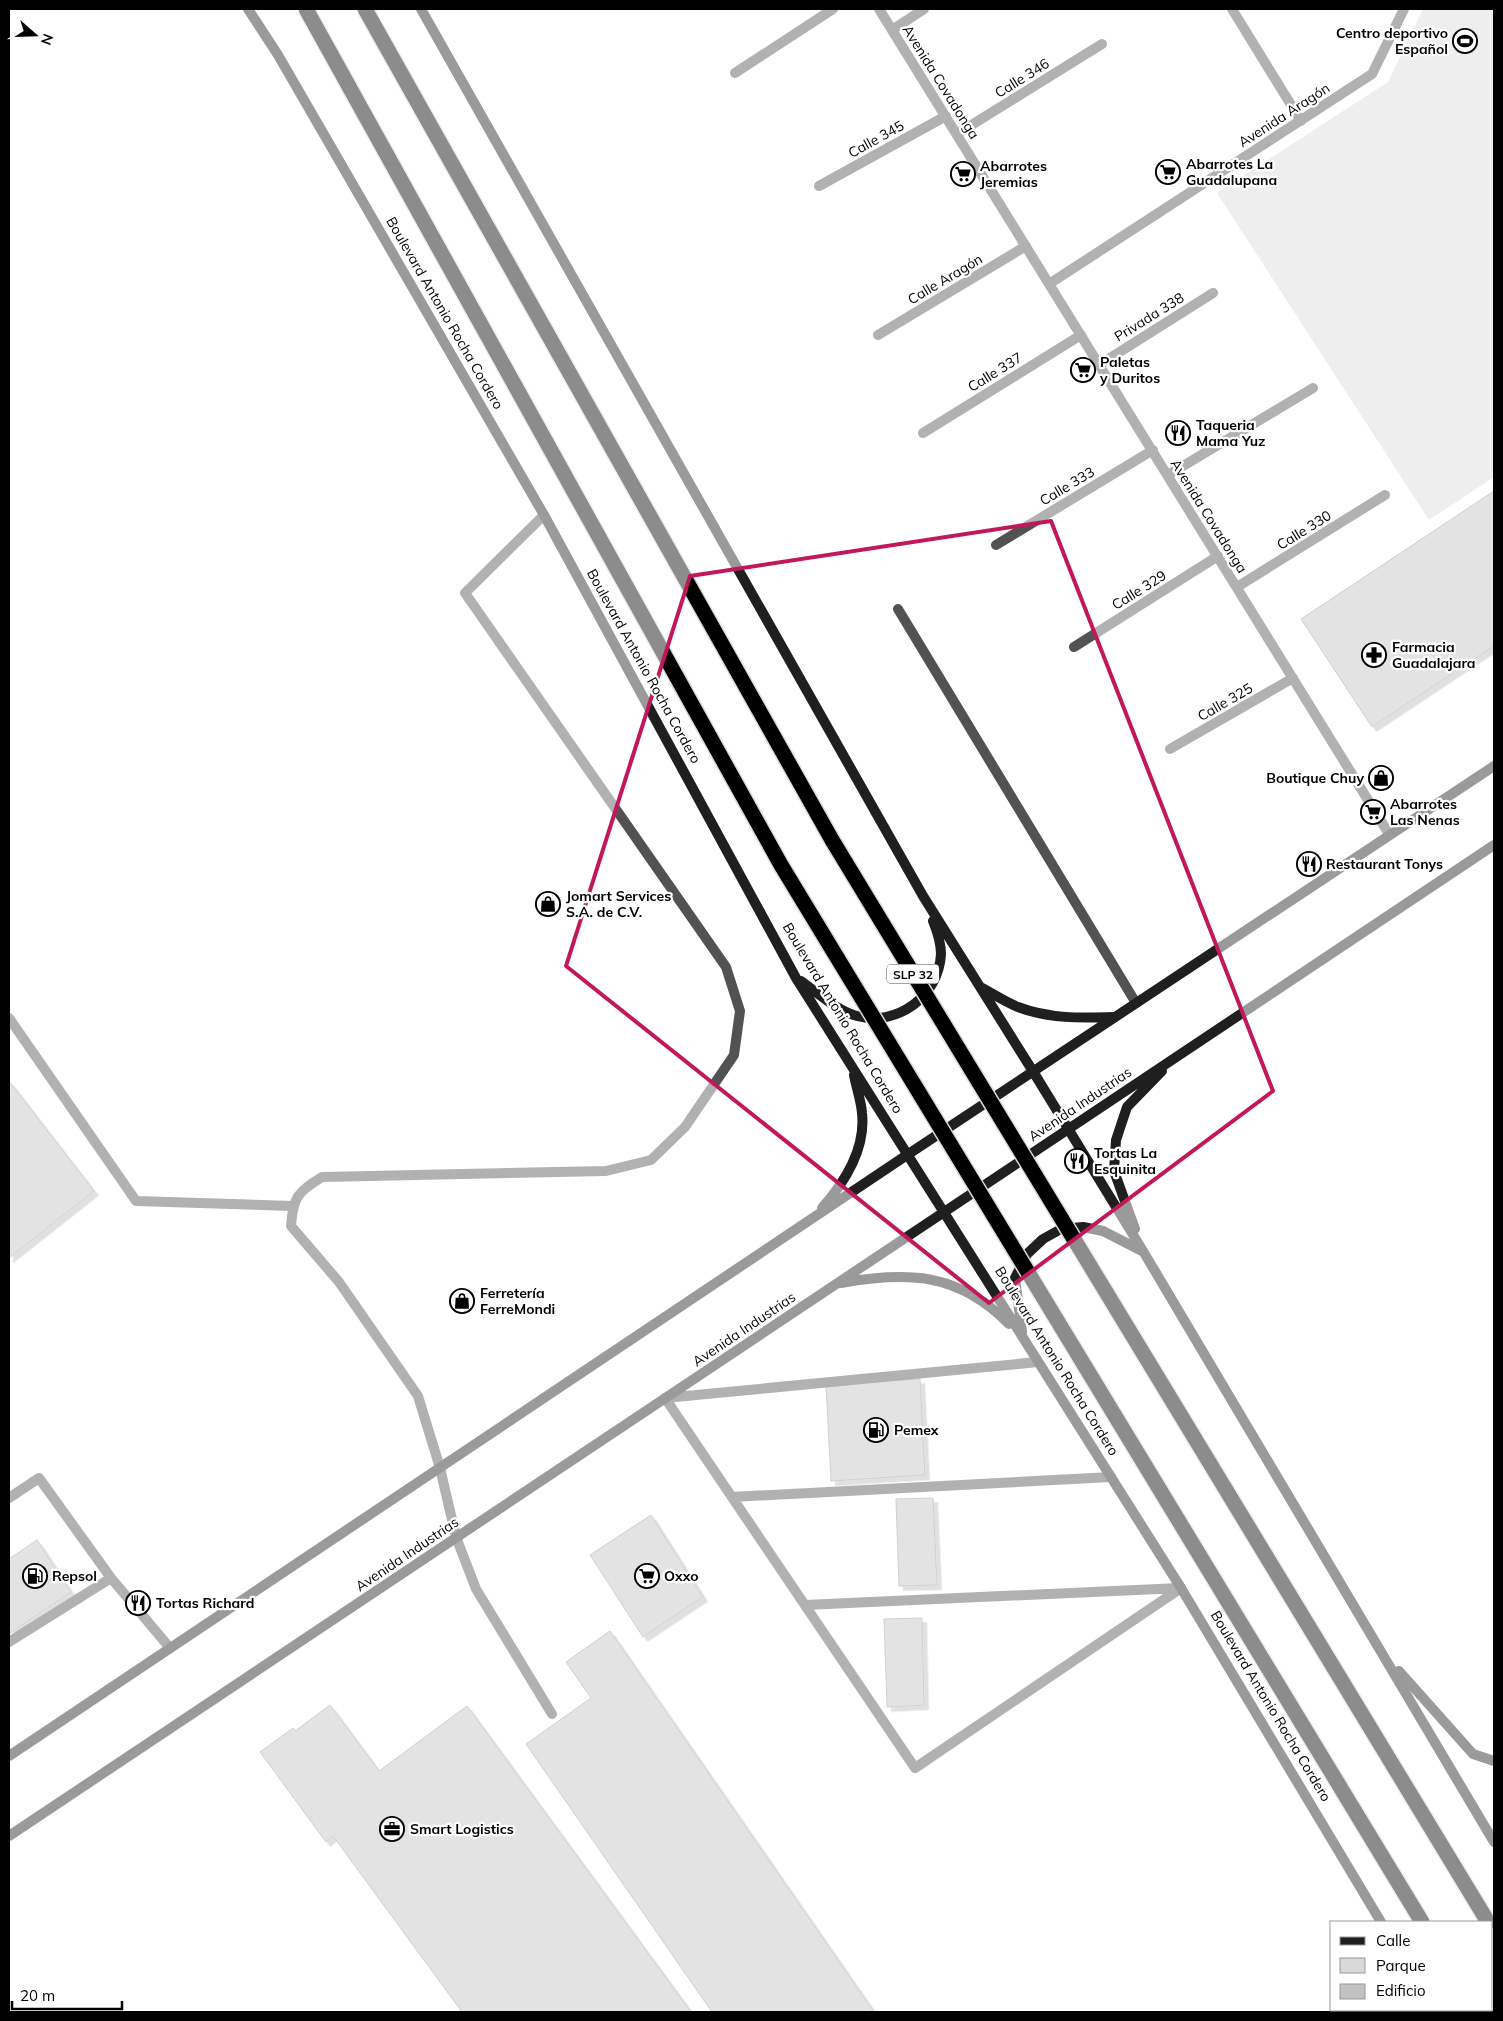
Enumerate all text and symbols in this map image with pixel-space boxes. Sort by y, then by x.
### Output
north arrow [10,10,60,60]
street label: Avenida Covadonga [899,22,983,142]
place label: Centro deportivo Español [1336,24,1448,58]
sports icon: Centro deportivo Español [1452,28,1478,54]
text: N [37,31,57,47]
street label: Calle 346 [991,54,1053,102]
street label: Avenida Aragón [1235,79,1333,151]
street label: Calle 345 [845,116,907,162]
place label: Abarrotes La Guadalupana [1186,155,1277,189]
place label: Abarrotes Jeremias [980,157,1047,191]
supermarket icon: Abarrotes La Guadalupana [1155,159,1181,185]
supermarket icon: Abarrotes Jeremias [950,161,976,187]
street label: Boulevard Antonio Rocha Cordero [382,213,508,413]
street label: Calle Aragón [904,250,986,308]
street label: Privada 338 [1111,289,1187,345]
street label: Calle 337 [964,348,1026,396]
place label: Paletas y Duritos [1099,353,1160,387]
supermarket icon: Paletas y Duritos [1070,357,1096,383]
place label: Taqueria Mama Yuz [1196,416,1265,450]
restaurant icon: Taqueria Mama Yuz [1165,420,1191,446]
street label: Avenida Covadonga [1167,456,1251,576]
street label: Calle 333 [1036,463,1098,509]
street label: Calle 330 [1273,506,1335,554]
street label: Boulevard Antonio Rocha Cordero [583,566,705,766]
street label: Calle 329 [1108,566,1170,614]
place label: Farmacia Guadalajara [1392,638,1476,672]
pharmacy icon: Farmacia Guadalajara [1361,642,1387,668]
street label: Calle 325 [1194,679,1256,725]
shop icon: Boutique Chuy [1368,765,1394,791]
place label: Boutique Chuy [1266,769,1364,787]
place label: Abarrotes Las Nenas [1390,795,1460,829]
supermarket icon: Abarrotes Las Nenas [1360,799,1386,825]
restaurant icon: Restaurant Tonys [1296,851,1322,877]
place label: Restaurant Tonys [1326,855,1443,873]
place label: Jomart Services S.A. de C.V. [566,887,671,921]
shop icon: Jomart Services S.A. de C.V. [535,891,561,917]
street label: Boulevard Antonio Rocha Cordero [779,919,907,1117]
road number: SLP 32 [887,964,939,984]
street label: Avenida Industrias [1025,1063,1135,1145]
place label: Tortas La Esquinita [1094,1144,1157,1178]
restaurant icon: Tortas La Esquinita [1064,1148,1090,1174]
street label: Boulevard Antonio Rocha Cordero [991,1263,1123,1459]
place label: Ferretería FerreMondi [480,1284,555,1318]
shop icon: Ferretería FerreMondi [449,1288,475,1314]
street label: Avenida Industrias [689,1288,799,1370]
fuel station icon: Pemex [863,1417,889,1443]
place label: Pemex [894,1421,939,1439]
street label: Avenida Industrias [352,1513,462,1595]
fuel station icon: Repsol [22,1563,48,1589]
supermarket icon: Oxxo [634,1563,660,1589]
place label: Repsol [52,1567,97,1585]
place label: Oxxo [664,1567,699,1585]
restaurant icon: Tortas Richard [125,1590,151,1616]
place label: Tortas Richard [156,1594,254,1612]
street label: Boulevard Antonio Rocha Cordero [1207,1607,1335,1805]
office icon: Smart Logistics [379,1816,405,1842]
place label: Smart Logistics [410,1820,514,1838]
legend [1330,1921,1493,2011]
text: Calle [1376,1931,1410,1950]
text: Parque [1376,1956,1426,1975]
scale bar [12,1978,122,2010]
text: Edificio [1376,1981,1426,2000]
text: 20 m [20,1986,55,2005]

